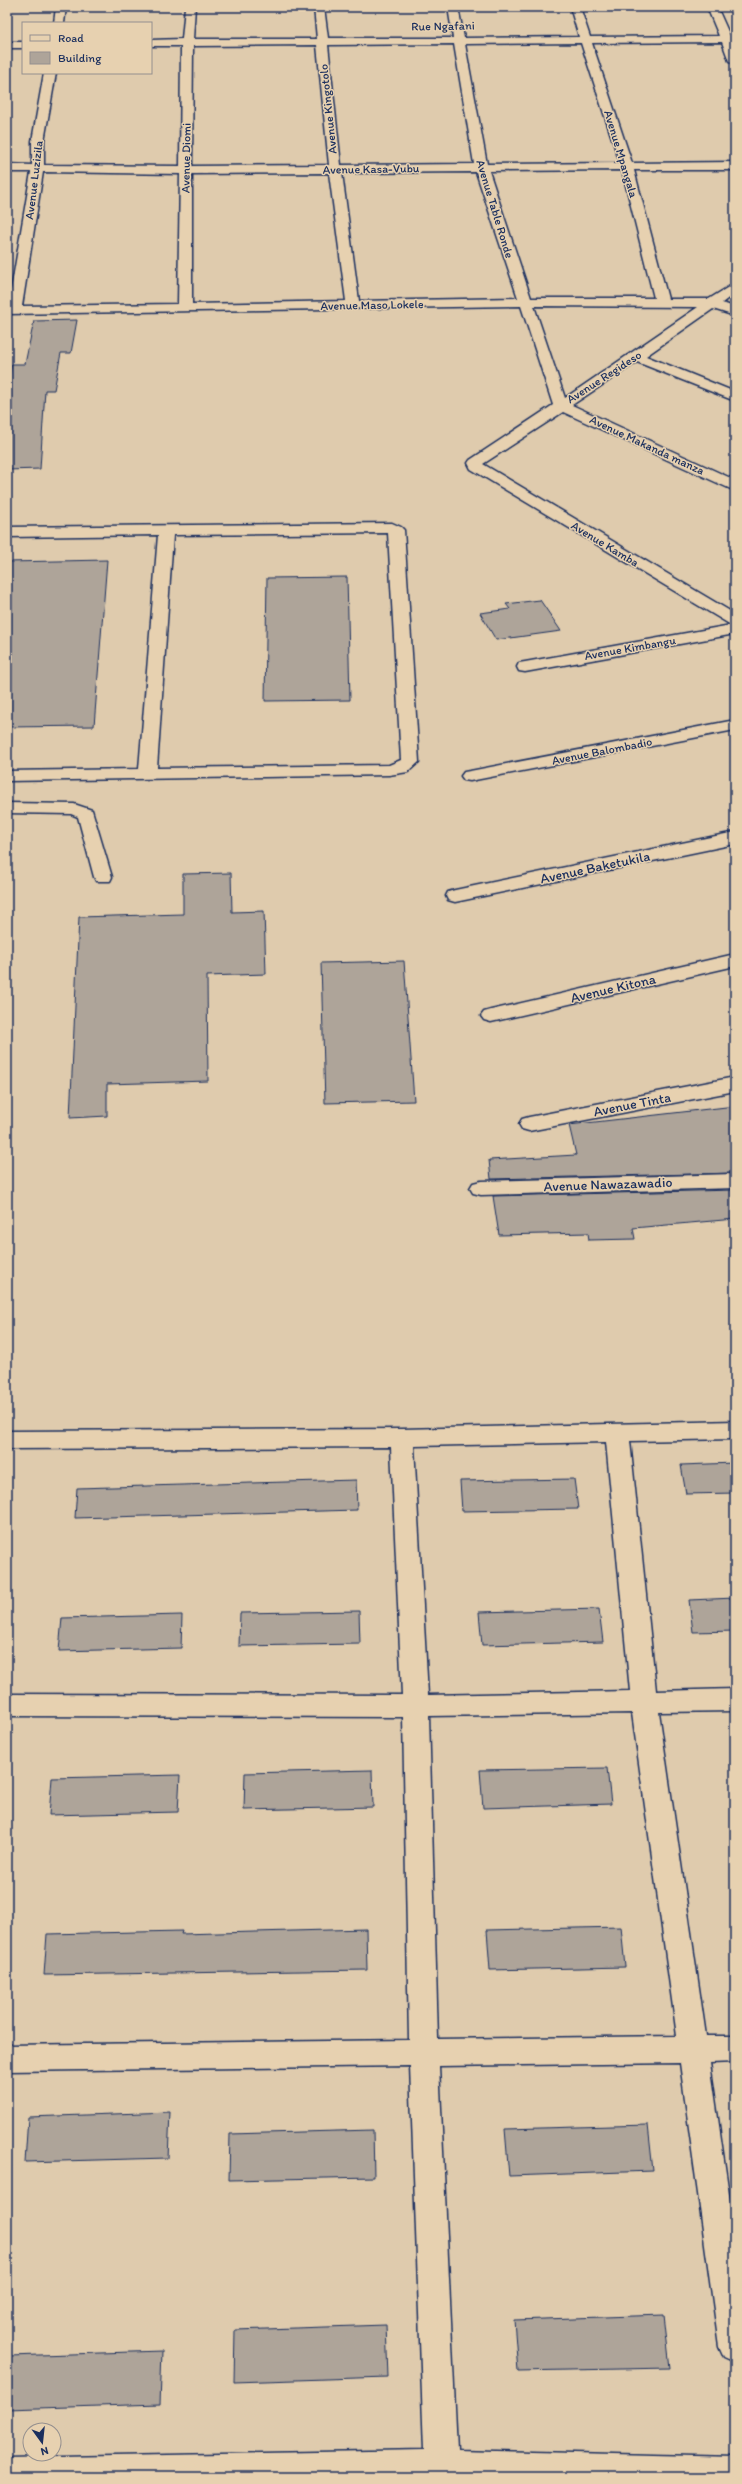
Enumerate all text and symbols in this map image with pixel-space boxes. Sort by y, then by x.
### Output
street label: Rue Ngafani [411,18,475,34]
legend [22,22,152,74]
text: Road [58,31,84,45]
text: Building [58,51,102,65]
street label: Avenue Kingotolo [316,63,340,155]
street label: Avenue Mpangala [601,109,641,200]
street label: Avenue Diomi [178,123,194,193]
street label: Avenue Luzizila [22,139,46,220]
street label: Avenue Table Ronde [473,158,517,260]
street label: Avenue Kasa-Vubu [322,161,420,177]
street label: Avenue Maso Lokele [320,297,424,313]
street label: Avenue Regideso [564,348,644,406]
street label: Avenue Makanda manza [588,412,707,478]
street label: Avenue Kamba [569,518,641,570]
street label: Avenue Kimbangu [583,633,677,663]
street label: Avenue Balombadio [551,734,653,768]
street label: Avenue Baketukila [539,848,652,887]
street label: Avenue Kitona [569,970,658,1007]
street label: Avenue Tinta [592,1089,672,1120]
street label: Avenue Nawazawadio [543,1174,673,1195]
north arrow [22,2422,62,2462]
text: N [39,2444,50,2458]

